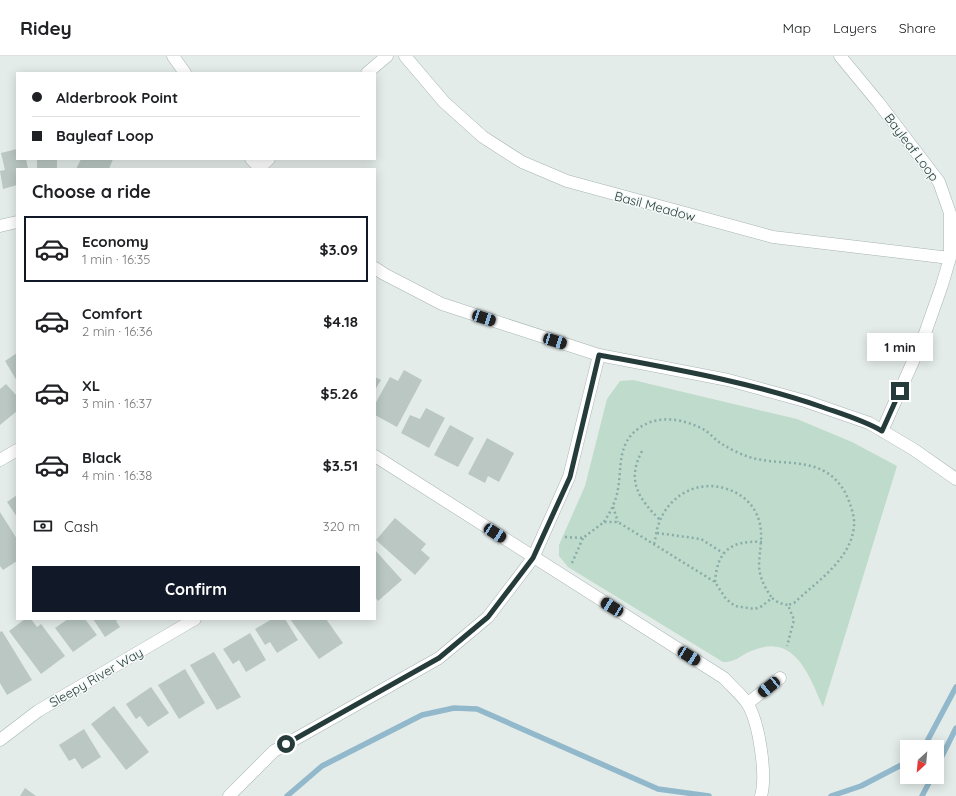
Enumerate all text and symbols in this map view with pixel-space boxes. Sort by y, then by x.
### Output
text: Ridey [20,16,72,40]
text: Map [782,19,811,37]
text: Layers [833,19,877,37]
text: Share [899,19,936,37]
text: Alderbrook Point [56,88,178,107]
street label: Bayleaf Loop [881,110,943,184]
text: Bayleaf Loop [56,126,154,145]
text: Choose a ride [32,180,151,203]
street label: Basil Meadow [613,187,698,225]
icon: car [34,231,70,267]
text: Economy [82,232,149,251]
text: $3.09 [320,240,358,259]
text: 1 min · 16:35 [82,251,150,267]
icon: car [34,303,70,339]
text: Comfort [82,304,143,323]
car [471,309,497,327]
text: $4.18 [323,312,358,331]
text: 2 min · 16:36 [82,323,153,339]
car [542,332,568,350]
callout: 1 min [867,333,933,361]
text: 1 min [884,339,916,355]
icon: car [34,375,70,411]
text: XL [82,376,100,395]
route end [891,382,909,400]
text: $5.26 [320,384,358,403]
text: 3 min · 16:37 [82,395,152,411]
icon: car [34,447,70,483]
text: Black [82,448,122,467]
text: $3.51 [323,456,358,475]
text: 4 min · 16:38 [82,467,152,483]
icon: cash [32,515,54,537]
text: Cash [64,517,98,536]
text: 320 m [323,518,360,534]
car [482,521,508,545]
button: Confirm [32,566,360,612]
car [599,596,625,618]
street label: Sleepy River Way [46,644,146,710]
car [676,645,702,667]
car [756,675,782,699]
route start [277,735,295,753]
north arrow [900,740,944,784]
map controls [900,740,944,784]

